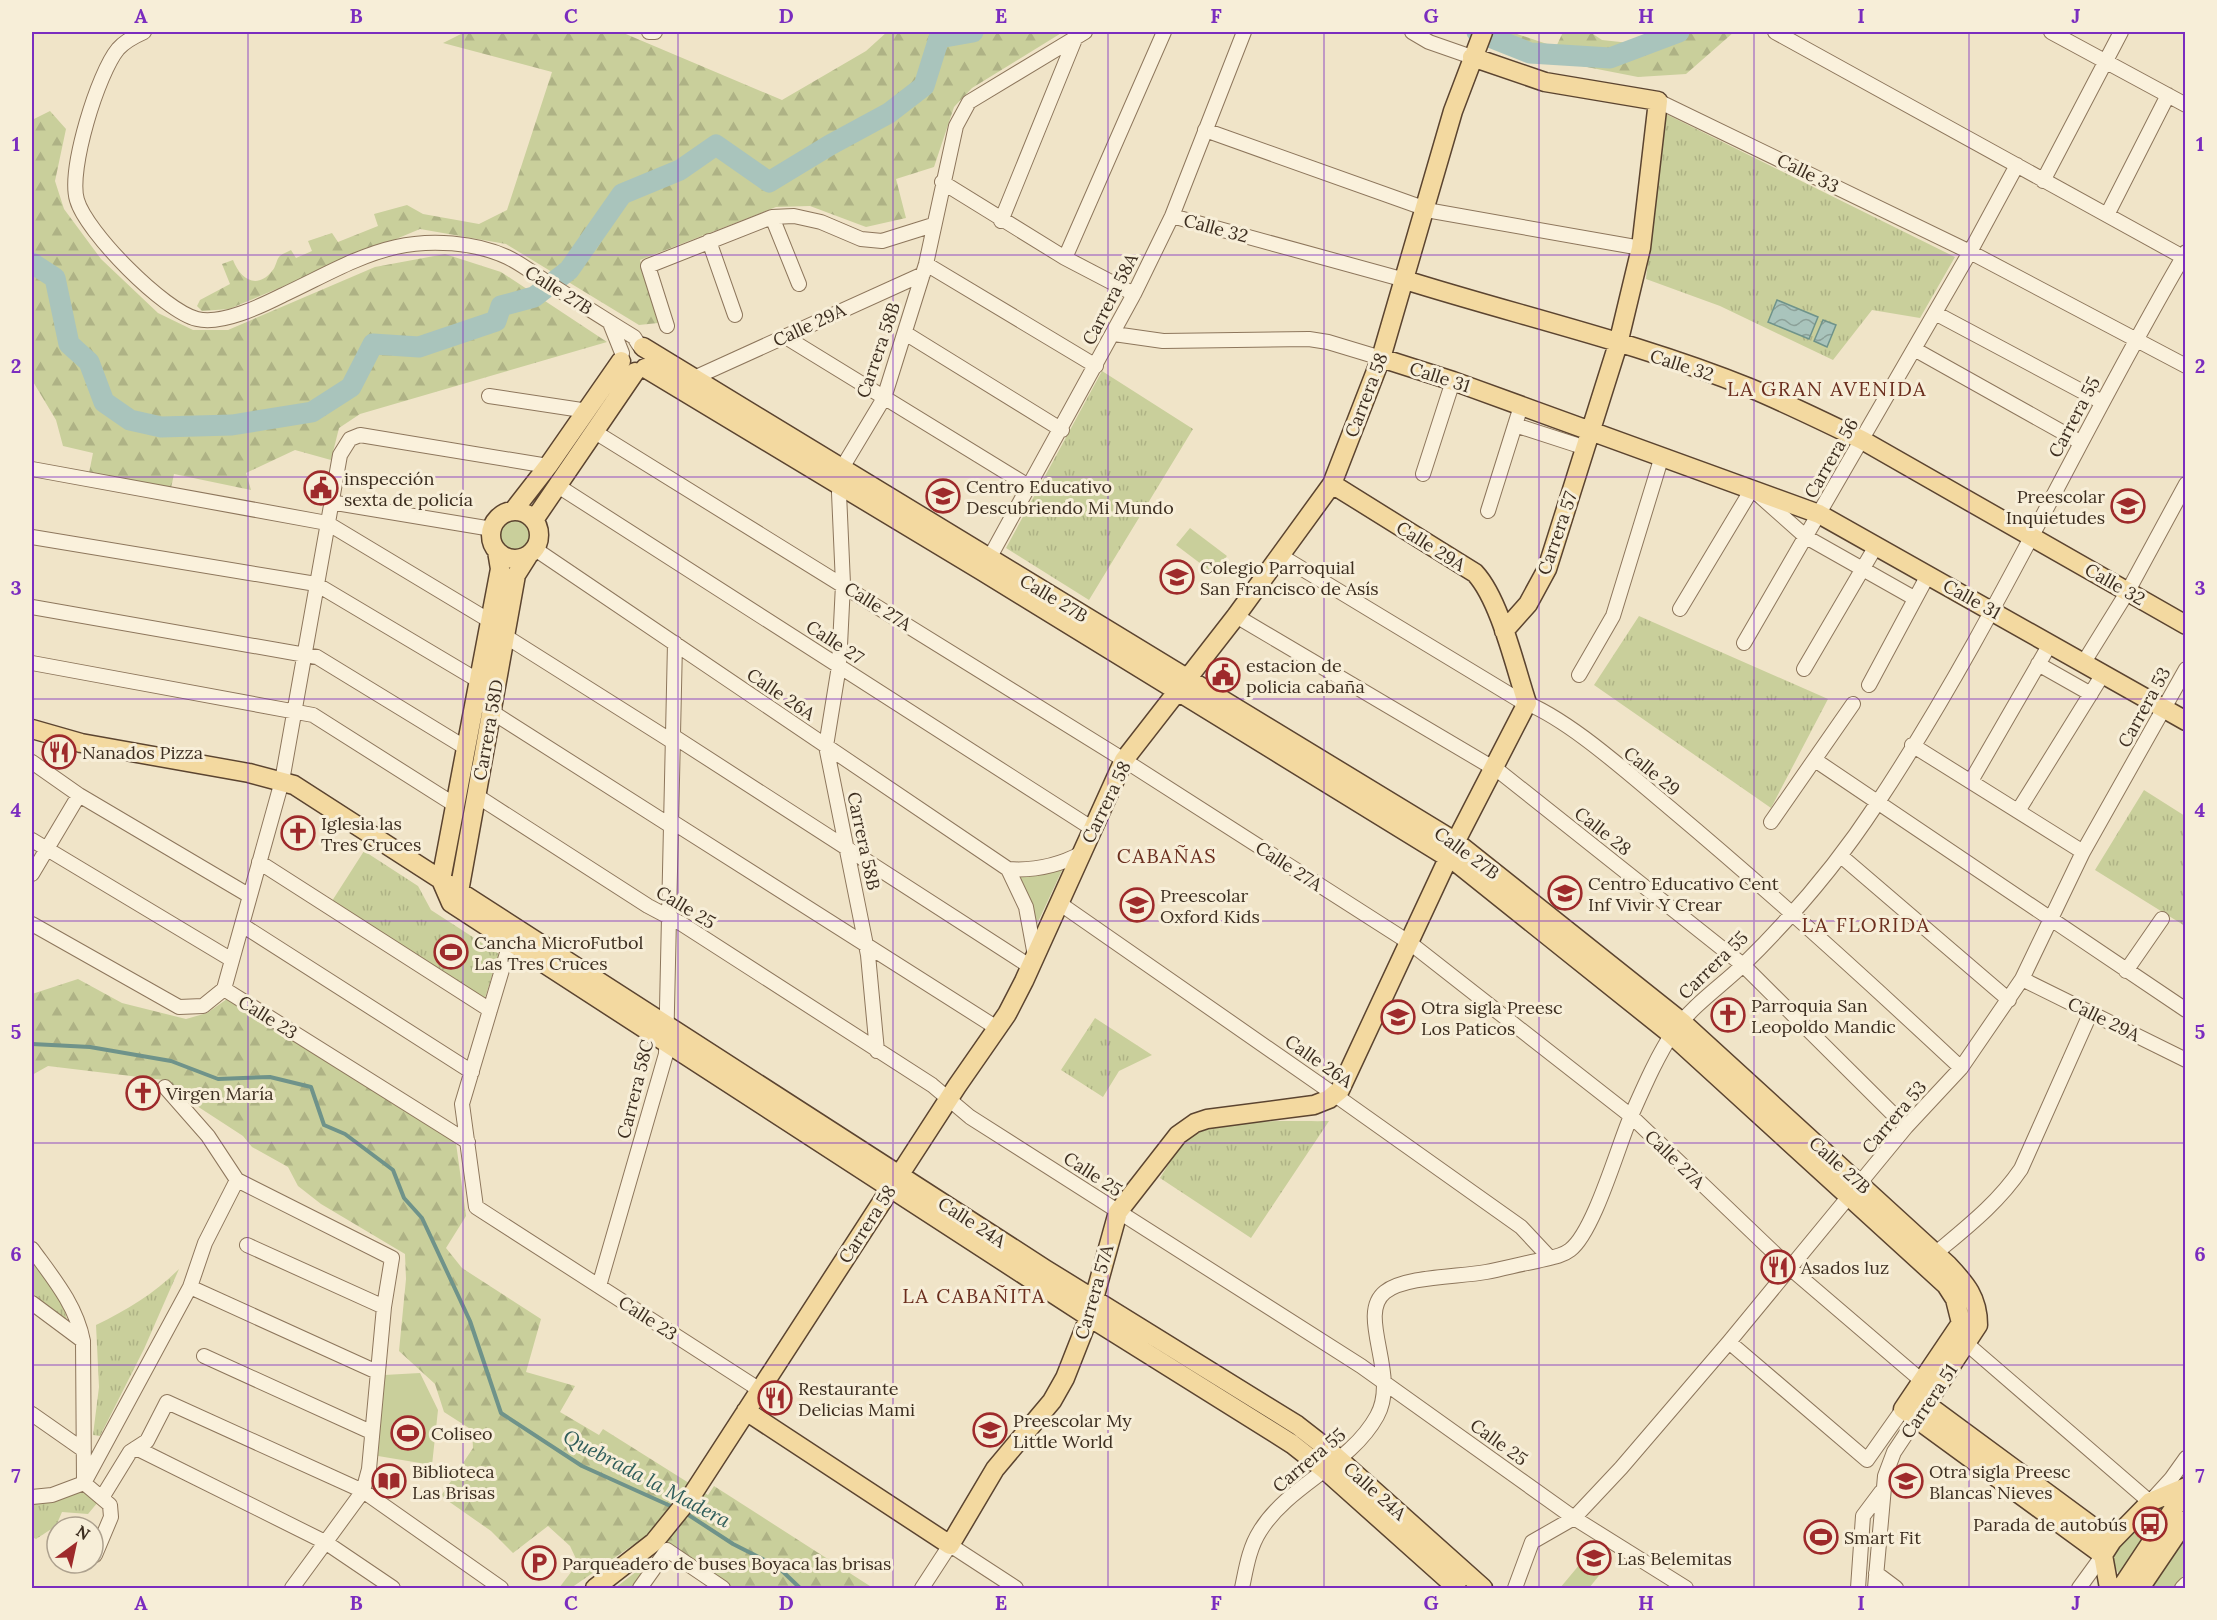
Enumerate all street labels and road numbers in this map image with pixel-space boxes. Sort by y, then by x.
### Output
street label: Calle 33 [1773,148,1843,198]
street label: Calle 32 [1181,208,1251,248]
street label: Carrera 58A [1077,249,1143,349]
street label: Calle 27B [521,260,597,320]
street label: Calle 29A [769,298,850,352]
street label: Carrera 58B [851,299,905,401]
street label: Calle 32 [1647,344,1717,386]
street label: Carrera 58 [1339,349,1393,441]
street label: Calle 31 [1407,356,1473,398]
street label: Carrera 55 [2043,373,2105,461]
street label: Carrera 56 [1799,414,1863,502]
street label: Carrera 57 [1532,488,1582,578]
street label: Calle 29A [1392,516,1471,577]
street label: Calle 32 [2081,558,2149,610]
street label: Calle 27B [1016,569,1092,627]
street label: Calle 31 [1939,574,2005,624]
street label: Calle 27A [840,576,917,636]
street label: Calle 27 [802,615,868,669]
street label: Calle 26A [742,663,820,726]
street label: Carrera 53 [2112,663,2176,751]
street label: Carrera 58D [468,678,508,782]
street label: Calle 29 [1619,741,1685,801]
street label: Carrera 58 [1076,757,1136,847]
street label: Carrera 58B [842,790,886,892]
street label: Calle 28 [1570,802,1636,860]
street label: Calle 27B [1430,822,1504,884]
street label: Calle 27A [1251,836,1327,896]
street label: Calle 25 [652,880,720,934]
street label: Carrera 55 [1673,926,1753,1004]
street label: Calle 23 [234,990,302,1044]
street label: Calle 29A [2064,992,2145,1047]
street label: Calle 26A [1281,1029,1358,1093]
street label: Carrera 58C [612,1037,659,1141]
street label: Carrera 53 [1857,1076,1931,1158]
street label: Calle 27A [1640,1125,1710,1194]
street label: Calle 27B [1804,1131,1876,1199]
street label: Calle 25 [1059,1146,1127,1202]
street label: Carrera 58 [833,1181,901,1267]
street label: Calle 24A [934,1192,1011,1253]
street label: Carrera 57A [1069,1241,1119,1342]
street label: Calle 23 [614,1290,682,1346]
street label: Carrera 51 [1896,1359,1962,1443]
street label: Calle 25 [1466,1413,1532,1471]
street label: Carrera 55 [1268,1423,1350,1497]
street label: Calle 24A [1339,1457,1412,1526]

